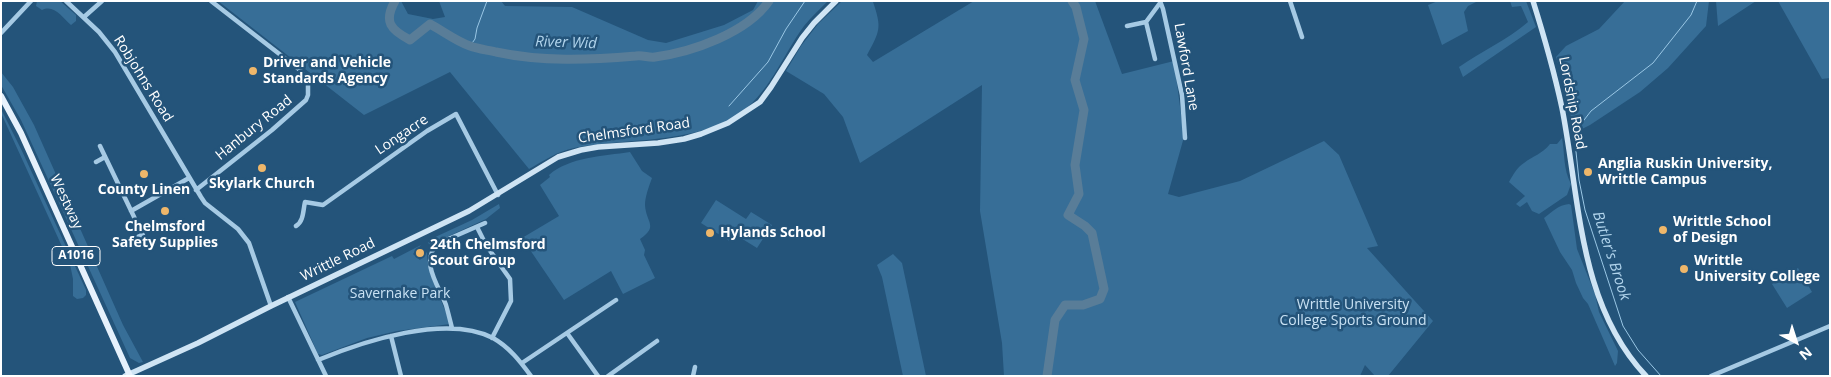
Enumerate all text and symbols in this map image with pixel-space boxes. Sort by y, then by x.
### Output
street label: Lawford Lane [1170,22,1202,112]
street label: Robjohns Road [110,33,176,125]
water label: River Wid [535,33,597,53]
place label: Driver and Vehicle Standards Agency [263,55,391,88]
street label: Lordship Road [1555,55,1589,151]
marker: Driver and Vehicle Standards Agency [247,65,259,77]
street label: Hanbury Road [212,92,296,164]
street label: Longacre [372,111,432,159]
street label: Chelmsford Road [577,115,691,147]
place label: Anglia Ruskin University, Writtle Campus [1598,156,1773,188]
marker: Skylark Church [256,162,268,174]
marker: Anglia Ruskin University, Writtle Campus [1582,166,1594,178]
marker: County Linen [138,168,150,180]
street label: Westway [46,172,86,232]
place label: Skylark Church [209,176,315,192]
place label: County Linen [98,182,190,198]
marker: Chelmsford Safety Supplies [159,205,171,217]
water label: Butler's Brook [1588,209,1634,303]
place label: Writtle School of Design [1673,214,1771,246]
place label: Chelmsford Safety Supplies [112,219,218,252]
marker: Writtle School of Design [1657,224,1669,236]
place label: Hylands School [720,225,826,241]
marker: Hylands School [704,227,716,239]
street label: Writtle Road [298,235,378,285]
place label: 24th Chelmsford Scout Group [430,237,546,270]
road number: A1016 [52,247,100,266]
marker: 24th Chelmsford Scout Group [414,247,426,259]
place label: Writtle University College [1694,253,1820,286]
marker: Writtle University College [1678,263,1690,275]
park label: Savernake Park [350,286,450,302]
park label: Writtle University College Sports Ground [1279,297,1427,330]
north arrow [1771,317,1821,367]
text: N [1795,343,1816,365]

